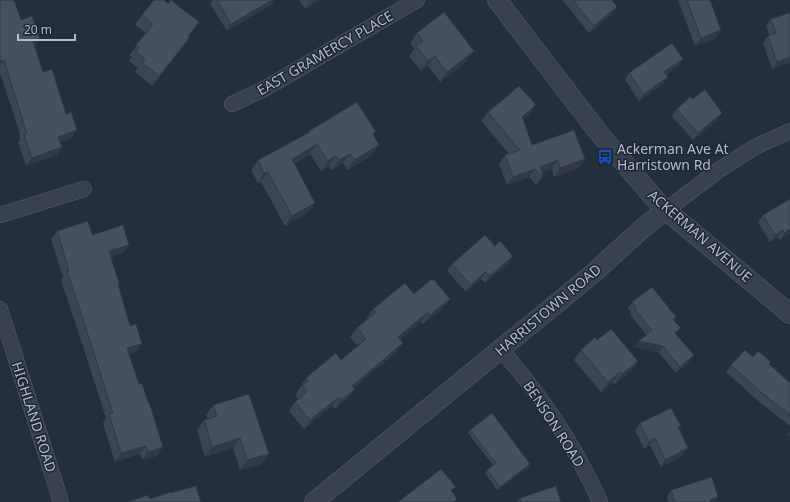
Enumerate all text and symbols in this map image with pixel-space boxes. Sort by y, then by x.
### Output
street label: EAST GRAMERCY PLACE [253,6,396,99]
scale bar [18,16,75,42]
text: 20 m [24,21,52,38]
place label: Ackerman Ave At Harristown Rd [617,139,729,174]
bus stop icon: Ackerman Ave At Harristown Rd [596,148,614,166]
street label: ACKERMAN AVENUE [644,185,756,286]
street label: HARRISTOWN ROAD [491,259,605,360]
street label: HIGHLAND ROAD [8,359,61,474]
street label: BENSON ROAD [520,377,589,470]

